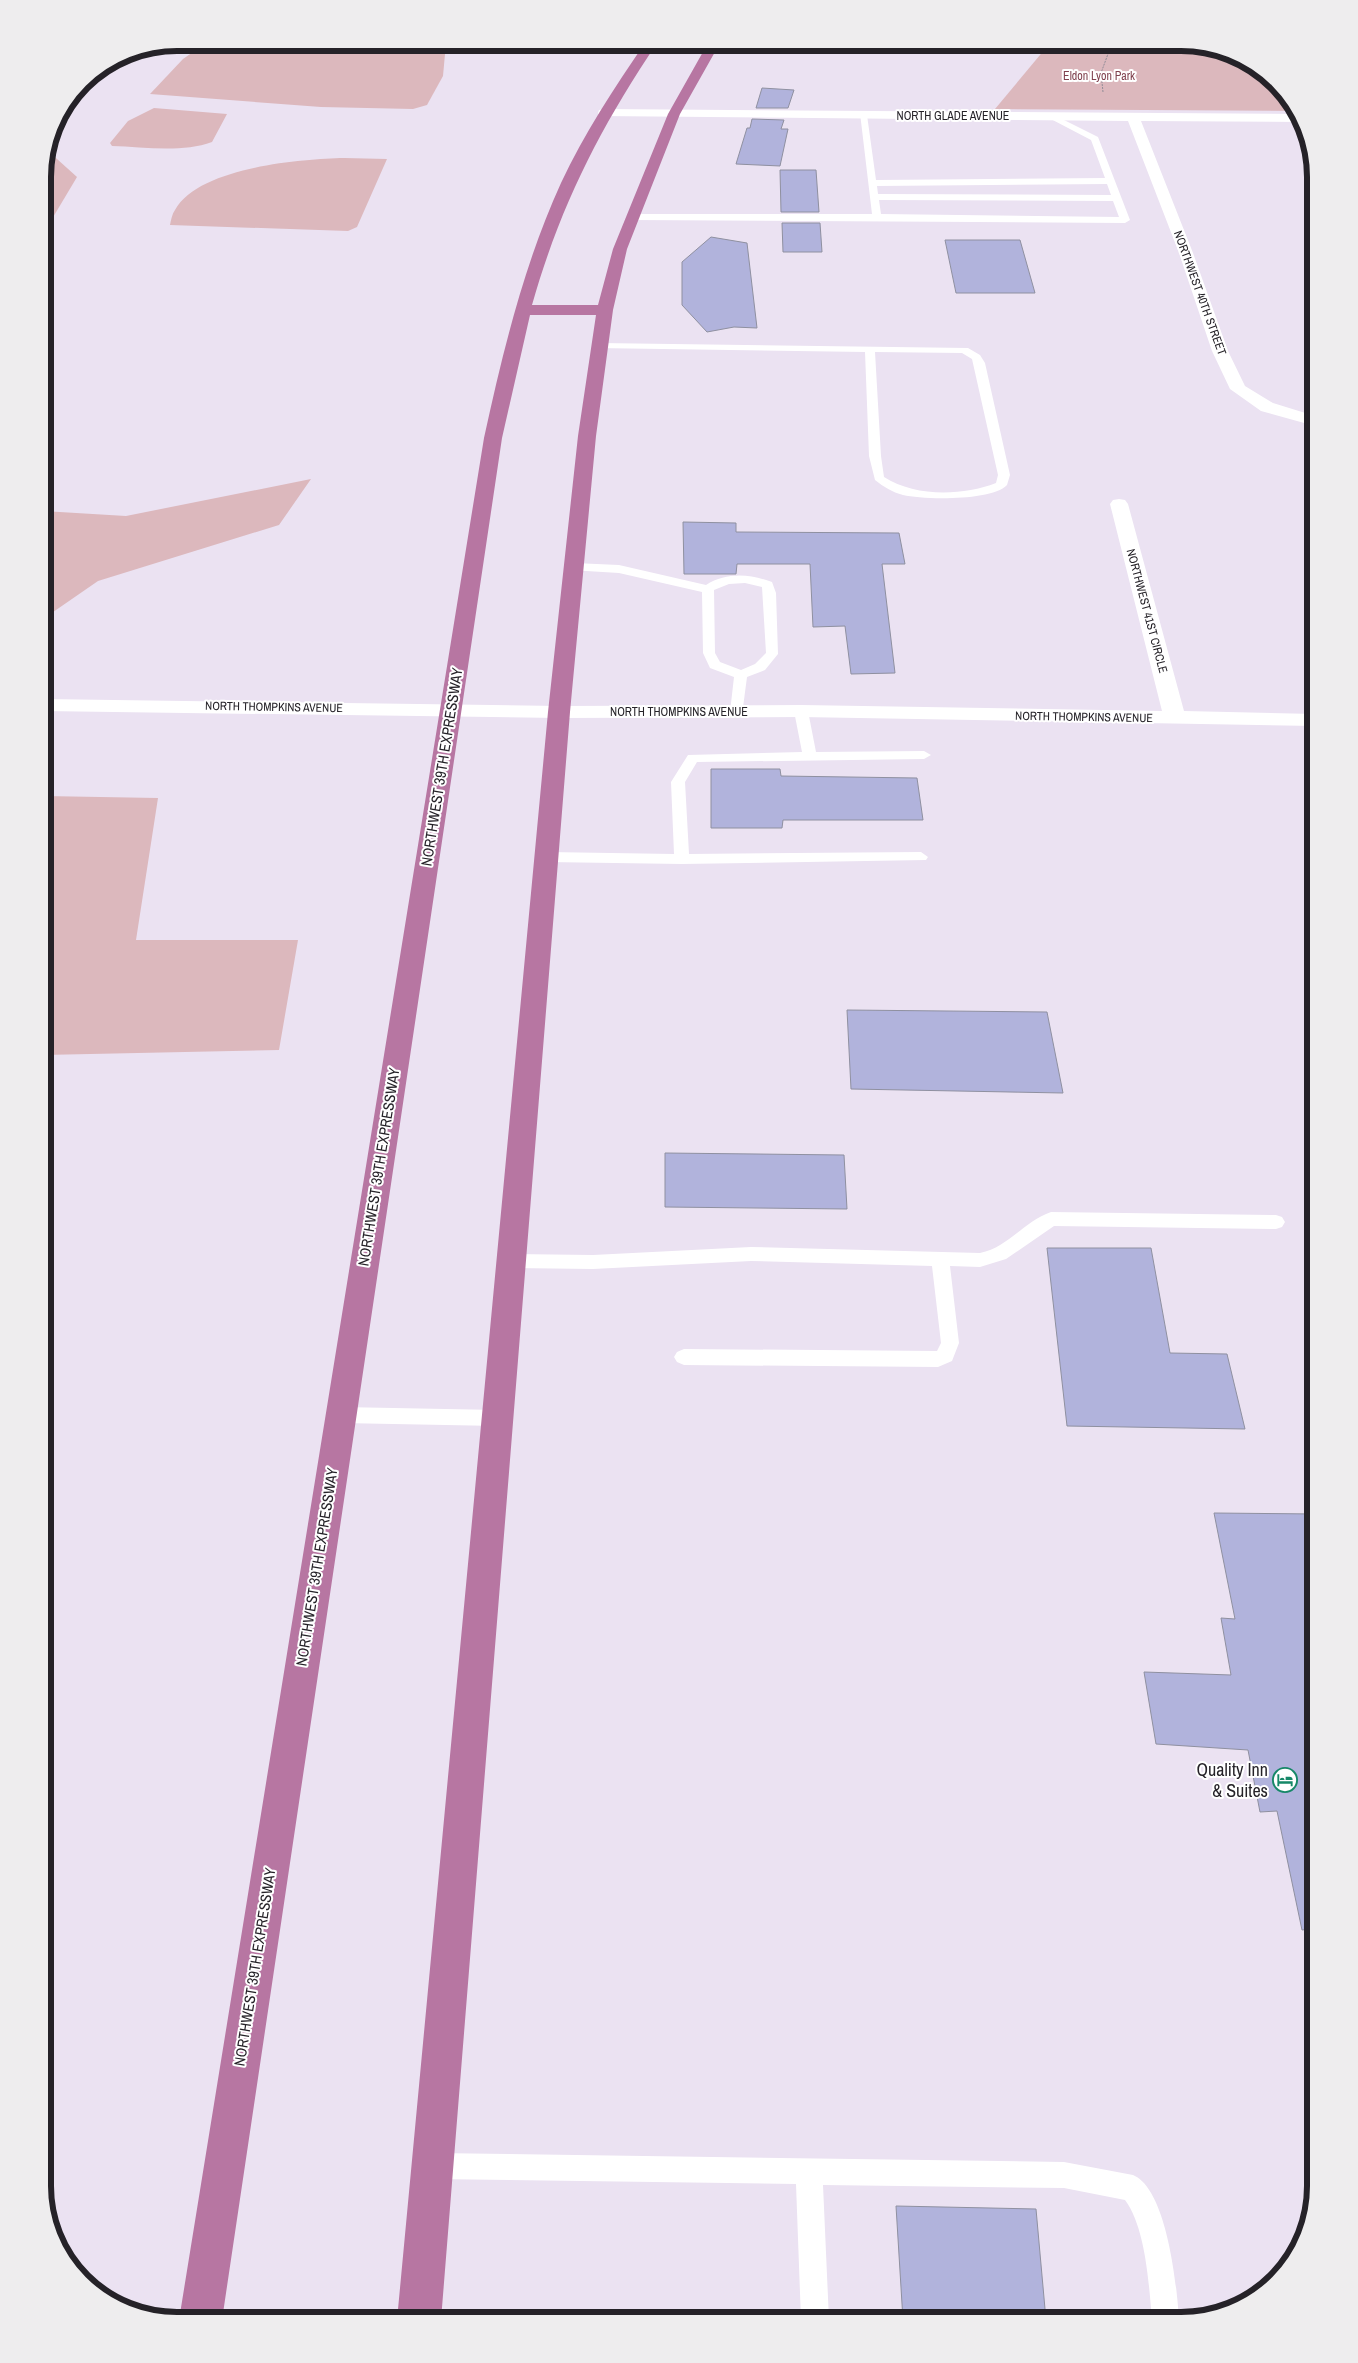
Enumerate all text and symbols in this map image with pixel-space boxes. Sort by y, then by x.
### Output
park label: Eldon Lyon Park [1063,68,1135,84]
street label: NORTH GLADE AVENUE [897,108,1009,124]
street label: NORTHWEST 40TH STREET [1170,229,1230,357]
street label: NORTHWEST 41ST CIRCLE [1123,547,1171,675]
street label: NORTHWEST 39TH EXPRESSWAY [415,665,468,868]
street label: NORTH THOMPKINS AVENUE [205,698,343,716]
street label: NORTH THOMPKINS AVENUE [610,704,748,720]
street label: NORTH THOMPKINS AVENUE [1015,708,1153,726]
street label: NORTHWEST 39TH EXPRESSWAY [352,1065,405,1268]
street label: NORTHWEST 39TH EXPRESSWAY [290,1465,343,1668]
place label: Quality Inn & Suites [1197,1757,1268,1803]
hotel icon: Quality Inn & Suites [1272,1767,1298,1793]
street label: NORTHWEST 39TH EXPRESSWAY [228,1865,281,2068]

